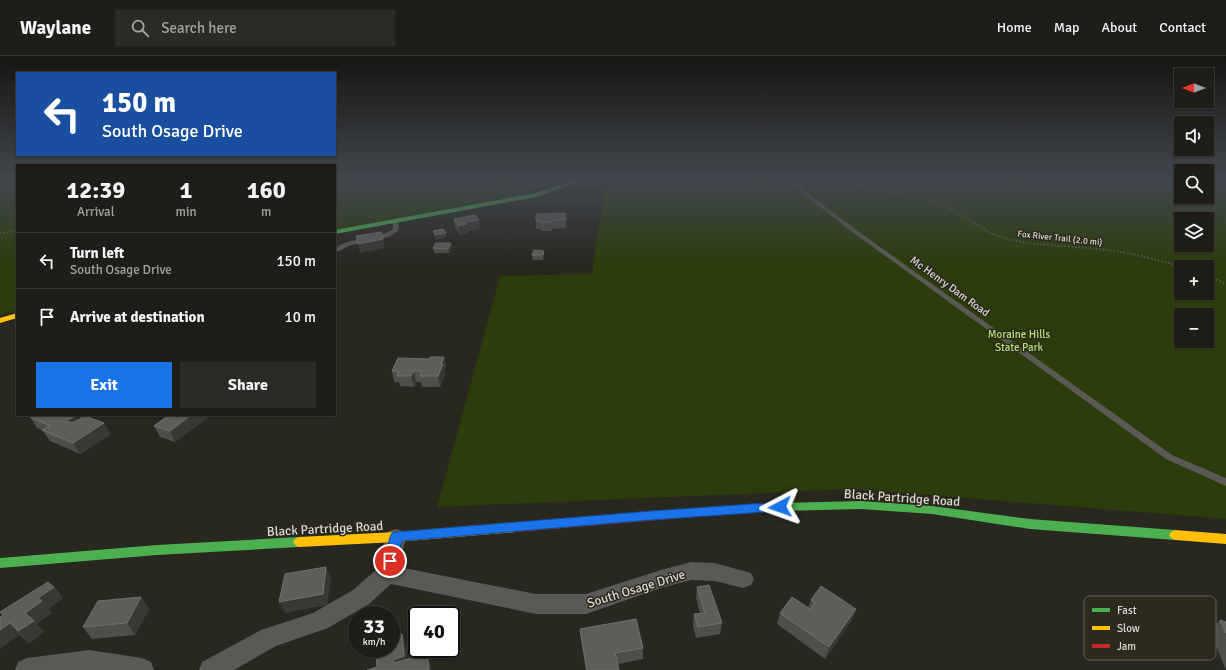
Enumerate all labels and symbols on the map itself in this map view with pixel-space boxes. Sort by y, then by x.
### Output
north arrow [1174,68,1214,108]
street label: Fox River Trail (2.0 mi) [1017,229,1103,248]
street label: Mc Henry Dam Road [908,253,992,320]
park label: Moraine Hills State Park [988,328,1050,354]
position arrow [759,486,801,528]
street label: Black Partridge Road [843,486,961,510]
street label: Black Partridge Road [266,518,384,540]
pin [373,544,407,578]
street label: South Osage Drive [585,566,687,611]
legend [1084,596,1216,660]
text: Fast [1117,604,1137,617]
speed limit sign: 40 [408,606,460,658]
text: Slow [1117,622,1140,635]
text: Jam [1117,640,1136,653]

